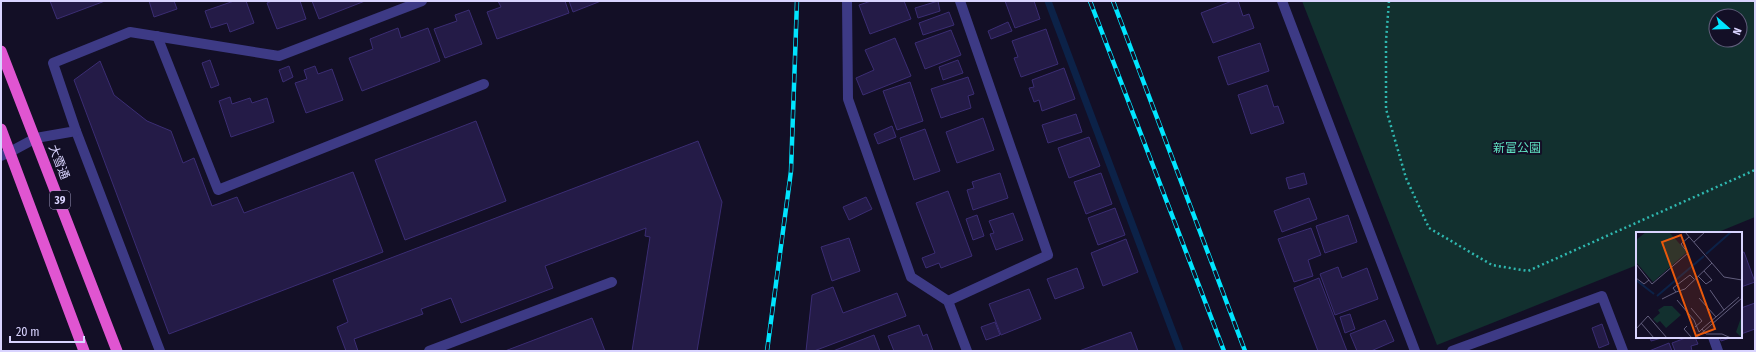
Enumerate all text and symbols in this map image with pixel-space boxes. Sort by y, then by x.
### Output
north arrow [1708,8,1748,48]
text: N [1730,26,1744,37]
park label: 新富公園 [1493,141,1541,155]
street label: 大雪通 [46,143,72,181]
road number: 39 [50,191,70,209]
inset map [1636,232,1742,338]
scale bar [10,318,84,344]
text: 20 m [16,325,40,339]

